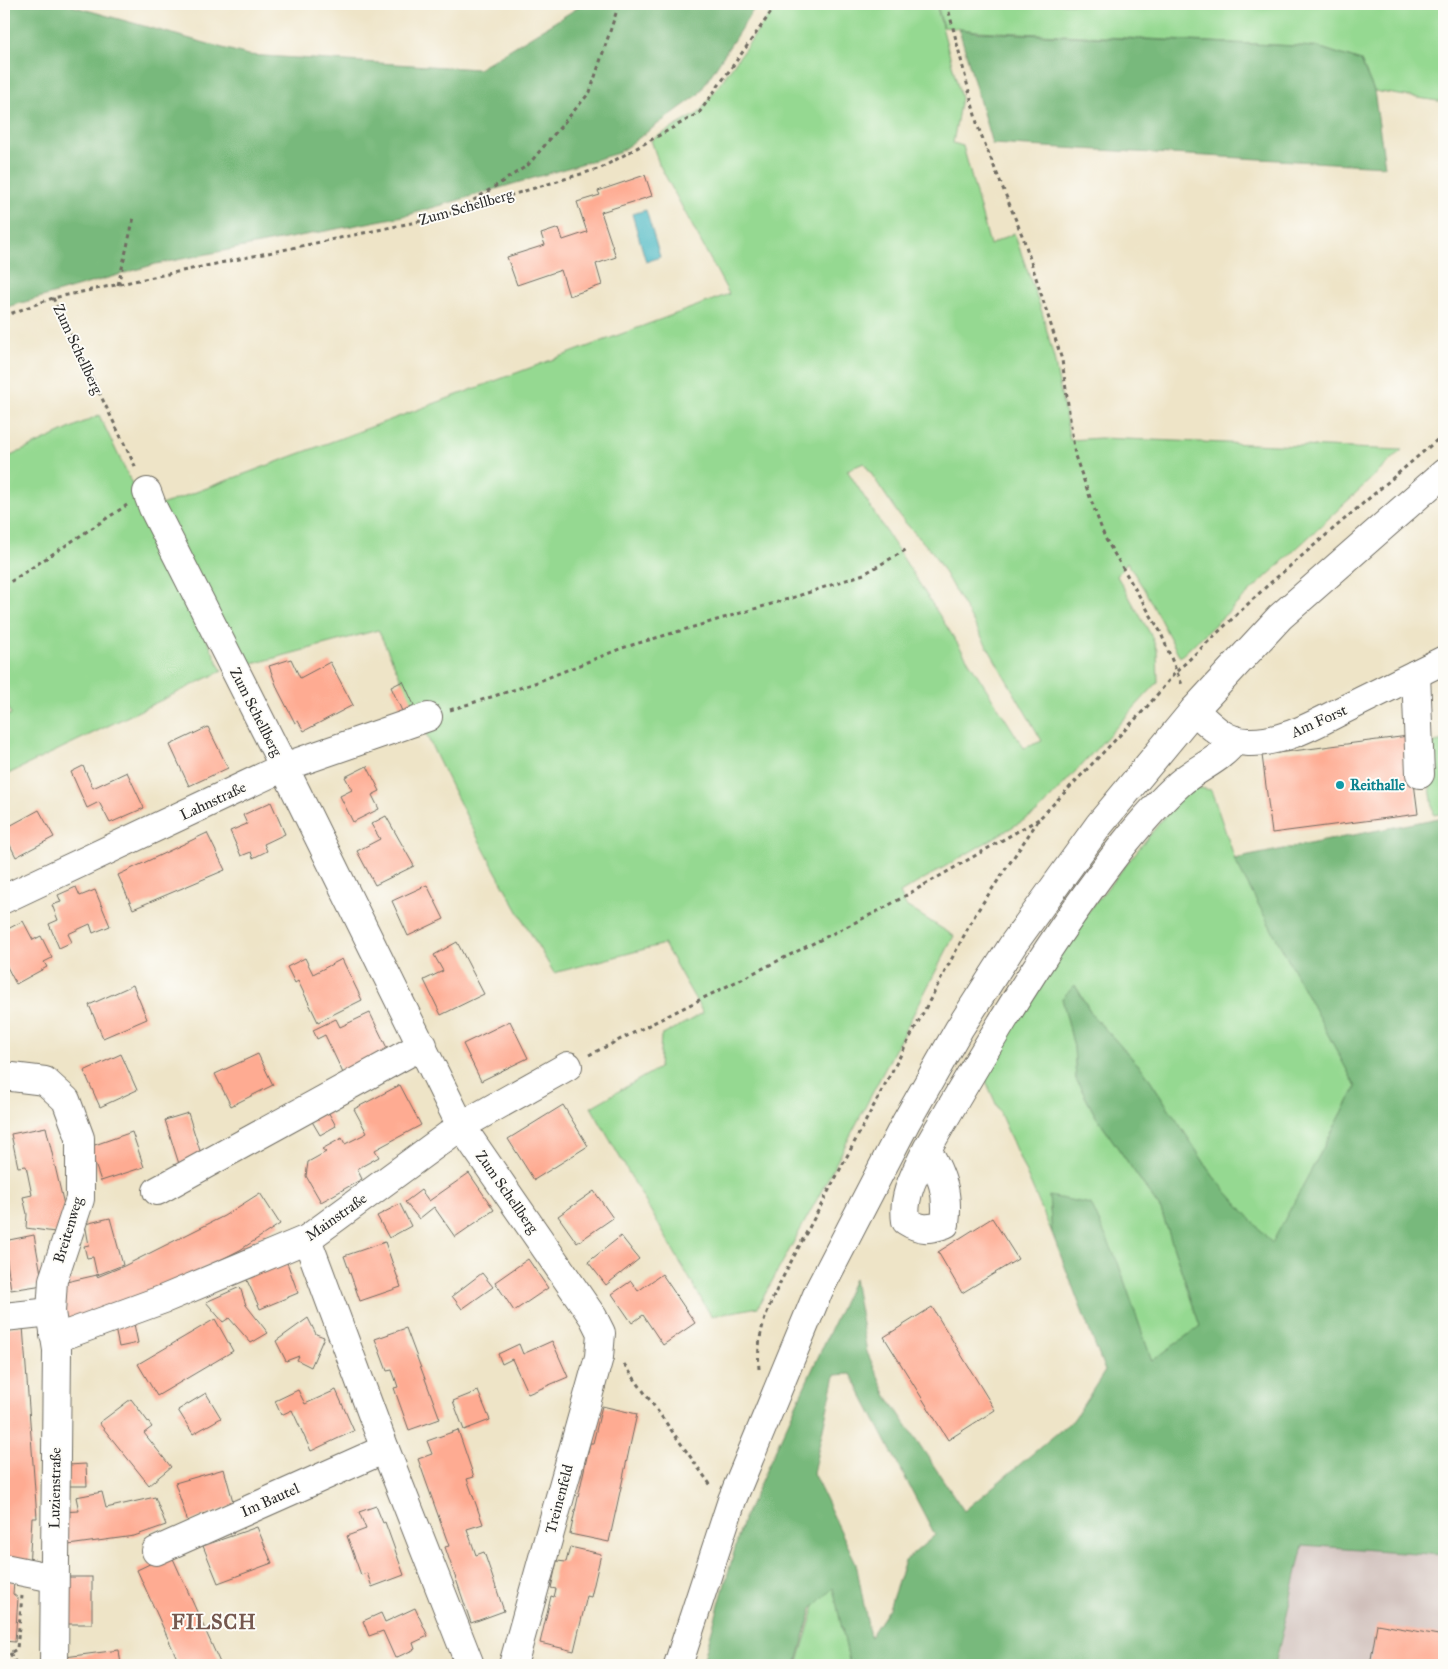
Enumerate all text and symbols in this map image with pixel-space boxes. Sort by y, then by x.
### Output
street label: Zum Schellberg [417,185,516,229]
street label: Zum Schellberg [49,301,107,398]
street label: Zum Schellberg [226,665,286,760]
street label: Am Forst [1287,700,1350,742]
place label: Reithalle [1350,776,1406,794]
street label: Lahnstraße [177,778,249,824]
marker: Reithalle [1334,779,1346,791]
street label: Zum Schellberg [472,1147,543,1238]
street label: Mainstraße [302,1189,370,1245]
street label: Breitenweg [49,1194,87,1265]
street label: Luzienstraße [45,1447,65,1529]
street label: Treinenfeld [541,1462,577,1536]
street label: Im Bautel [238,1479,303,1521]
district label: FILSCH [172,1610,256,1634]

